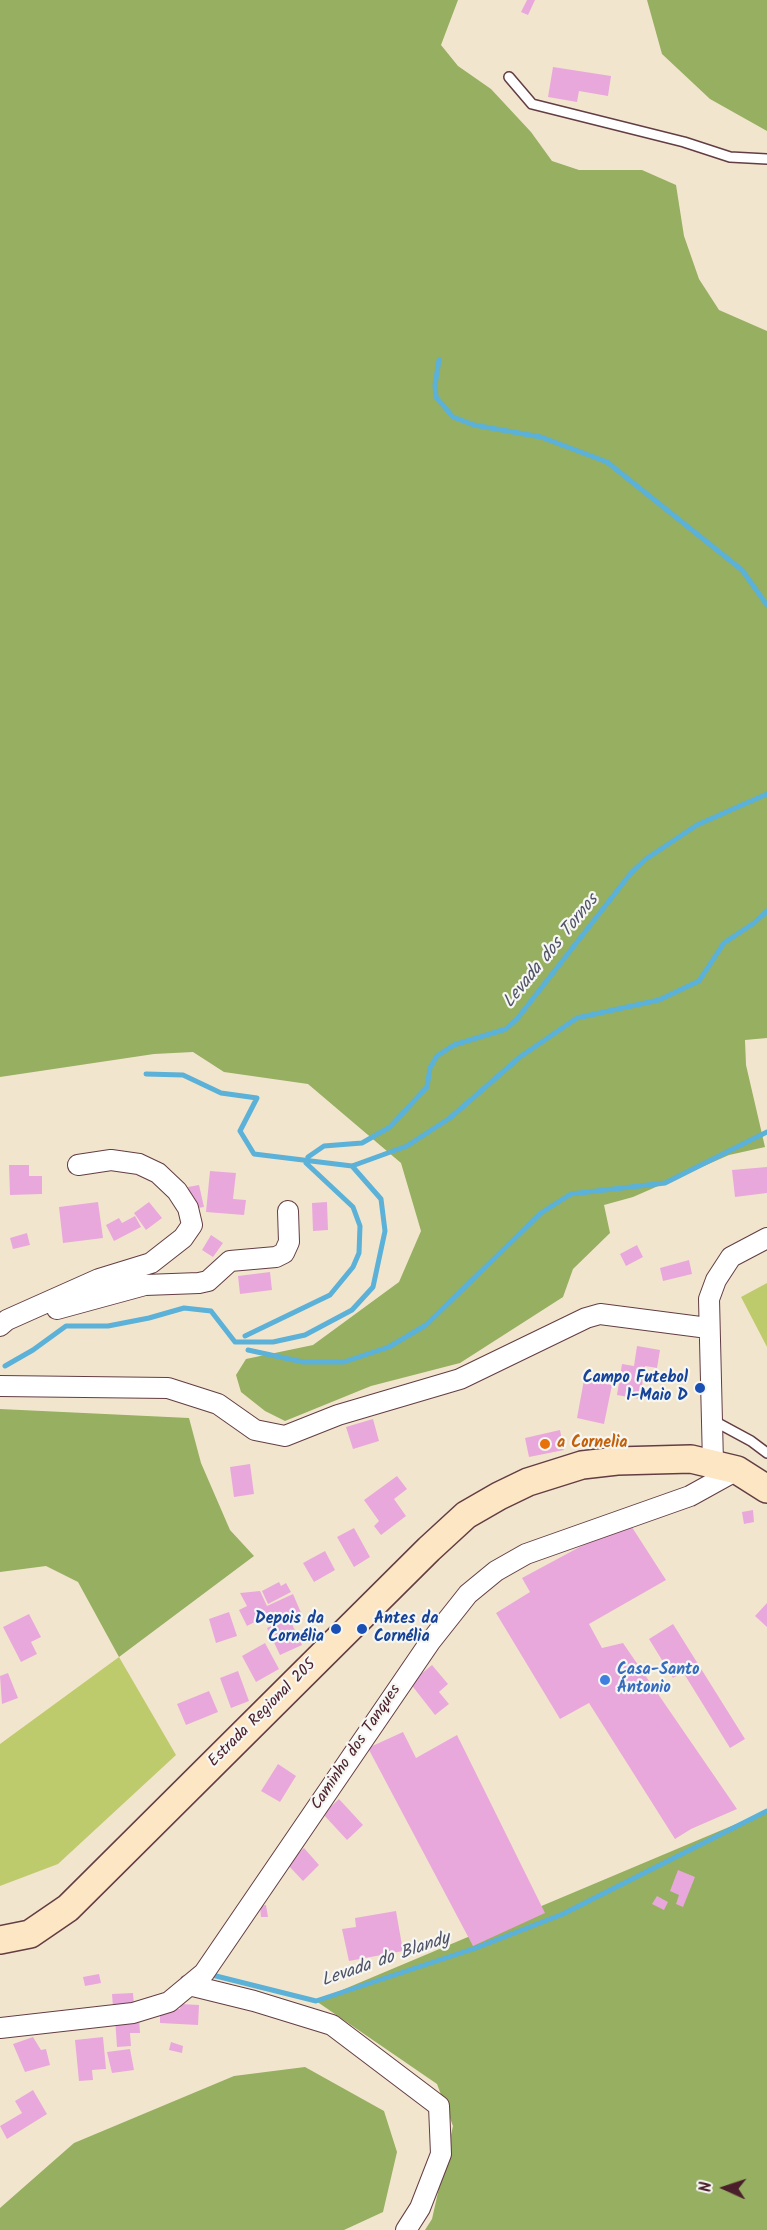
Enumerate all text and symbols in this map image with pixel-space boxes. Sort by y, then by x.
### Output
water label: Levada dos Tornos [500,891,604,1013]
place label: Campo Futebol 1-Maio D [583,1369,688,1407]
marker: Campo Futebol 1-Maio D [693,1381,707,1395]
place label: a Cornelia [557,1434,628,1454]
marker: a Cornelia [538,1437,552,1451]
place label: Depois da Cornélia [255,1610,324,1648]
place label: Antes da Cornélia [374,1610,438,1648]
marker: Depois da Cornélia [329,1622,343,1636]
marker: Antes da Cornélia [355,1622,369,1636]
street label: Estrada Regional 205 [205,1656,321,1772]
place label: Casa-Santo Ántonio [617,1661,700,1699]
marker: Casa-Santo Ántonio [598,1673,612,1687]
street label: Caminho dos Tanques [308,1682,406,1814]
water label: Levada do Blandy [319,1929,453,1993]
north arrow [695,2158,755,2218]
text: N [694,2181,719,2193]

